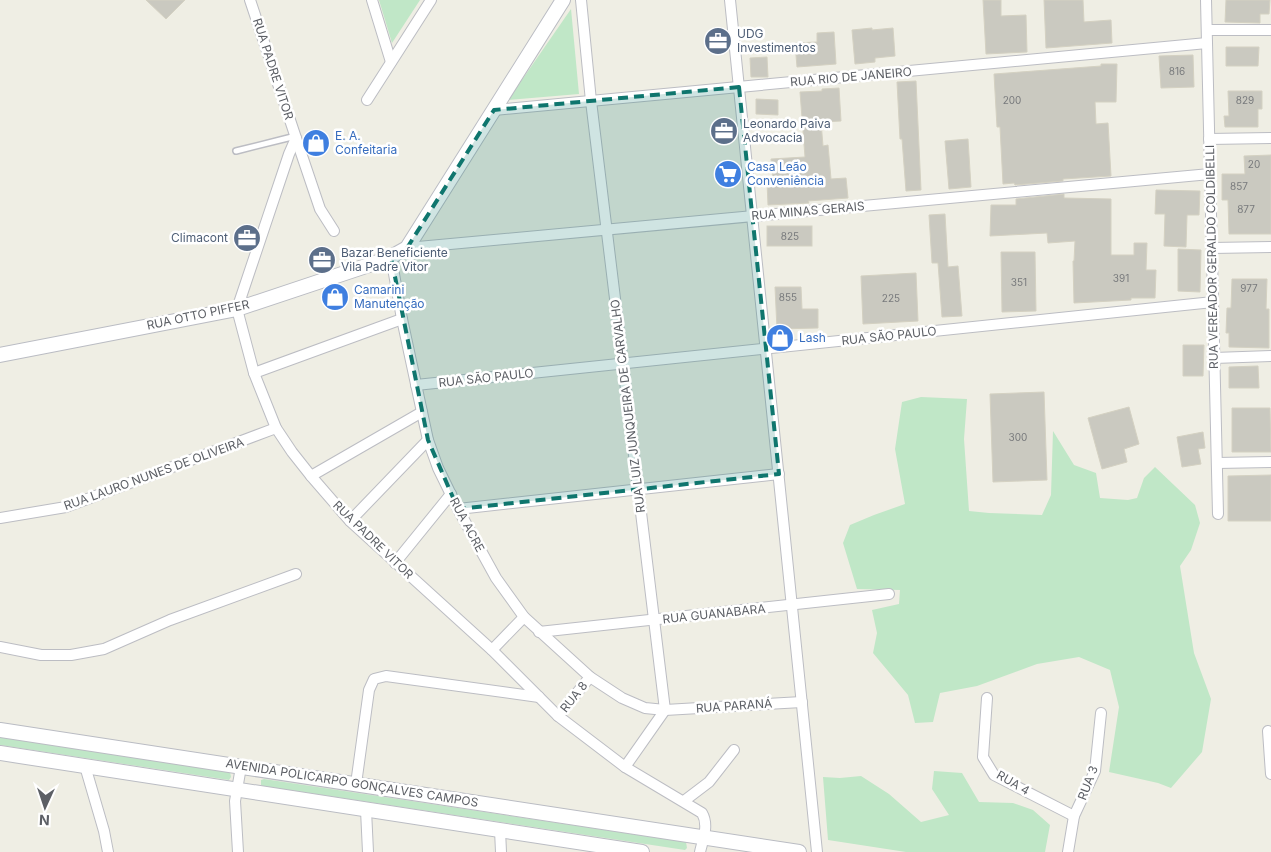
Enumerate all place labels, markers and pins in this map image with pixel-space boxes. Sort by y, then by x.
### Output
office icon: UDG Investimentos [703,26,733,56]
place label: UDG Investimentos [737,26,816,55]
office icon: Leonardo Paiva Advocacia [709,116,739,146]
place label: Leonardo Paiva Advocacia [743,116,831,145]
shop icon: E. A. Confeitaria [301,128,331,158]
place label: E. A. Confeitaria [335,128,397,157]
supermarket icon: Casa Leão Conveniência [713,159,743,189]
place label: Casa Leão Conveniência [747,159,824,188]
office icon: Climacont [232,223,262,253]
place label: Climacont [171,230,228,245]
office icon: Bazar Beneficiente Vila Padre Vitor [307,245,337,275]
place label: Bazar Beneficiente Vila Padre Vitor [341,245,448,274]
shop icon: Camarini Manutenção [320,282,350,312]
place label: Camarini Manutenção [354,282,425,311]
shop icon: Lash [765,323,795,353]
place label: Lash [799,330,826,345]

